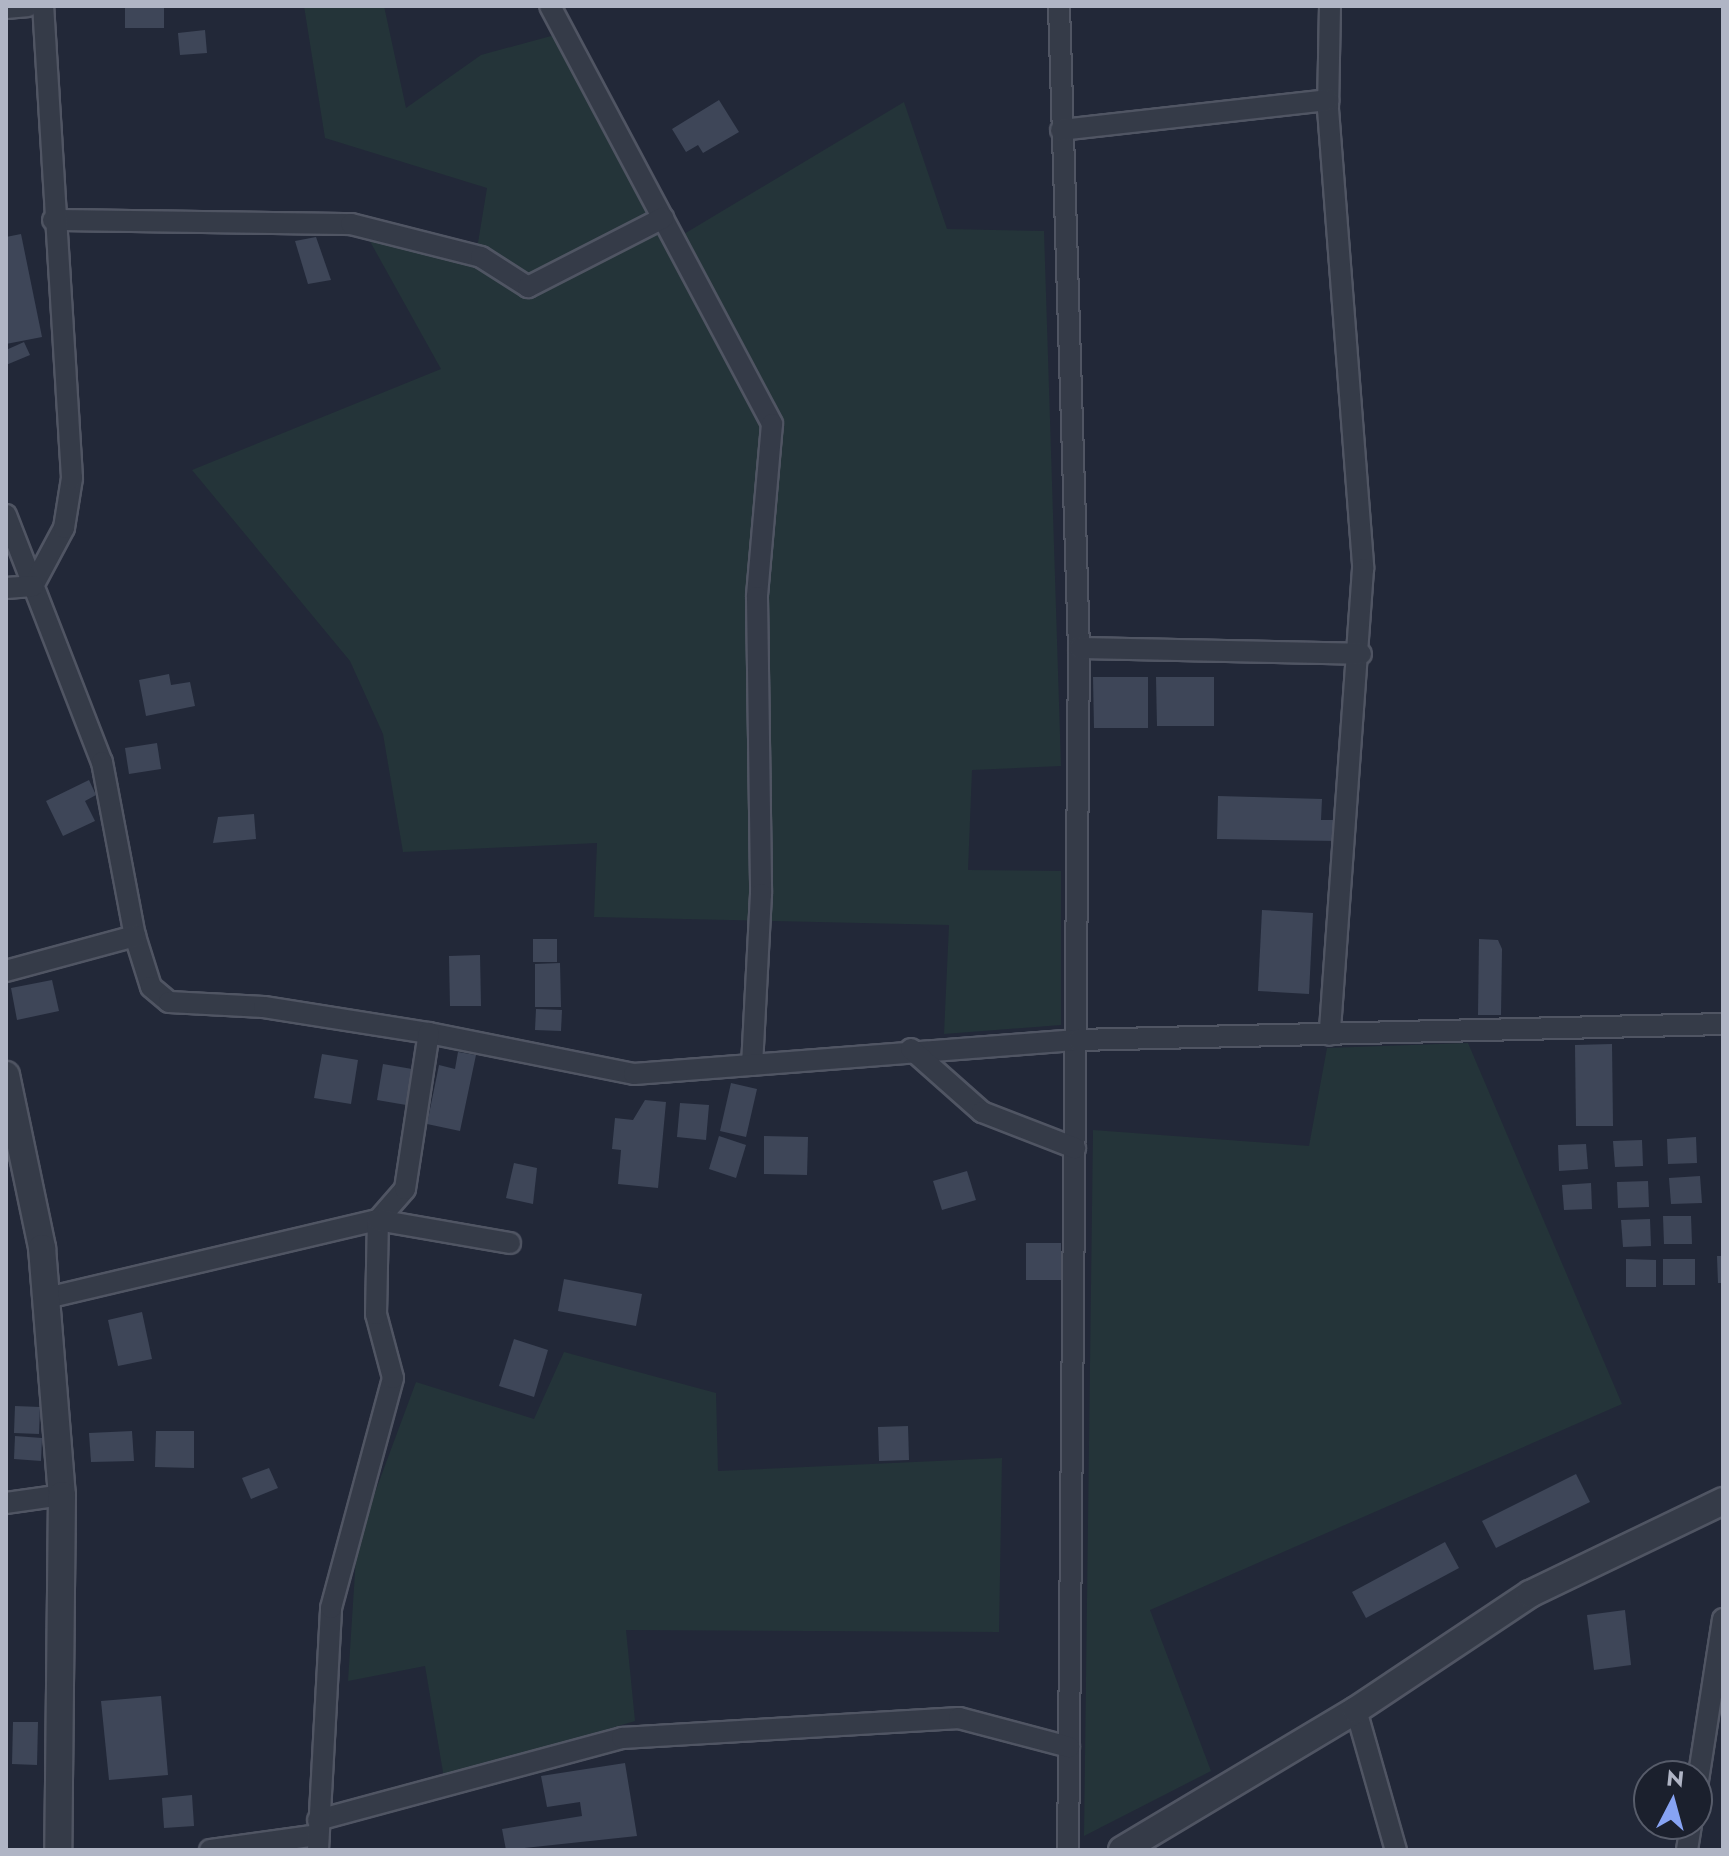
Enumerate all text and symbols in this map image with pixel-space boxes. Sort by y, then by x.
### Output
north arrow [1633,1760,1713,1840]
text: N [1665,1761,1686,1795]

